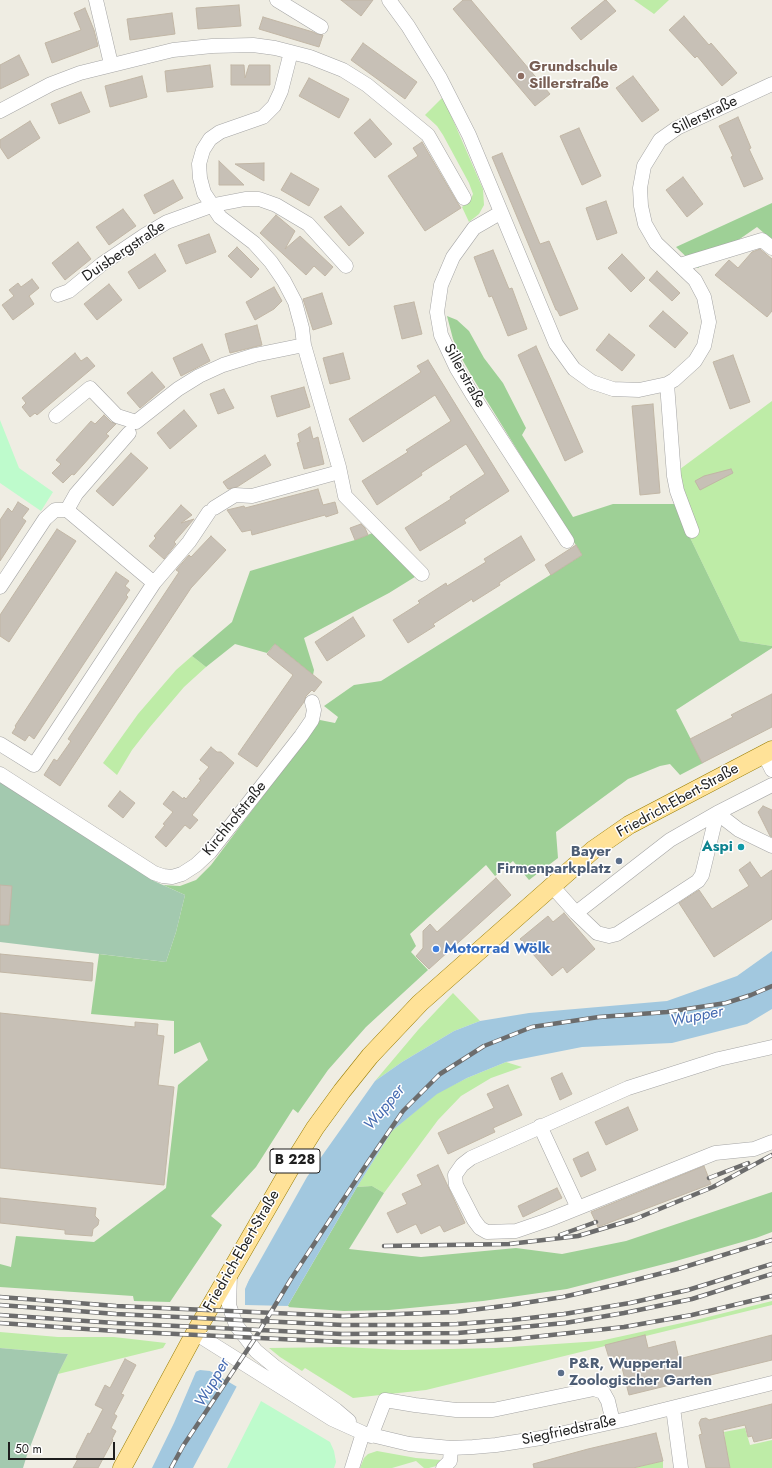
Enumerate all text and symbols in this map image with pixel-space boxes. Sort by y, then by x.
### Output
place label: Grundschule Sillerstraße [529,58,618,93]
marker: Grundschule Sillerstraße [516,71,526,81]
street label: Sillerstraße [670,93,740,139]
street label: Duisbergstraße [79,218,169,286]
street label: Sillerstraße [439,341,489,411]
street label: Friedrich-Ebert-Straße [614,760,742,842]
street label: Kirchhofstraße [199,778,271,860]
place label: Aspi [702,838,733,856]
marker: Aspi [736,842,746,852]
place label: Bayer Firmenparkplatz [497,843,611,878]
marker: Bayer Firmenparkplatz [614,856,624,866]
place label: Motorrad Wölk [444,940,550,958]
marker: Motorrad Wölk [431,944,441,954]
water label: Wupper [669,1002,725,1032]
water label: Wupper [360,1081,410,1135]
road number: B 228 [270,1149,320,1173]
street label: Friedrich-Ebert-Straße [200,1187,284,1315]
water label: Wupper [191,1355,235,1411]
place label: P&R, Wuppertal Zoologischer Garten [569,1355,712,1390]
marker: P&R, Wuppertal Zoologischer Garten [556,1368,566,1378]
street label: Siegfriedstraße [520,1412,618,1450]
scale bar [10,1434,117,1460]
text: 50 m [15,1440,42,1458]

